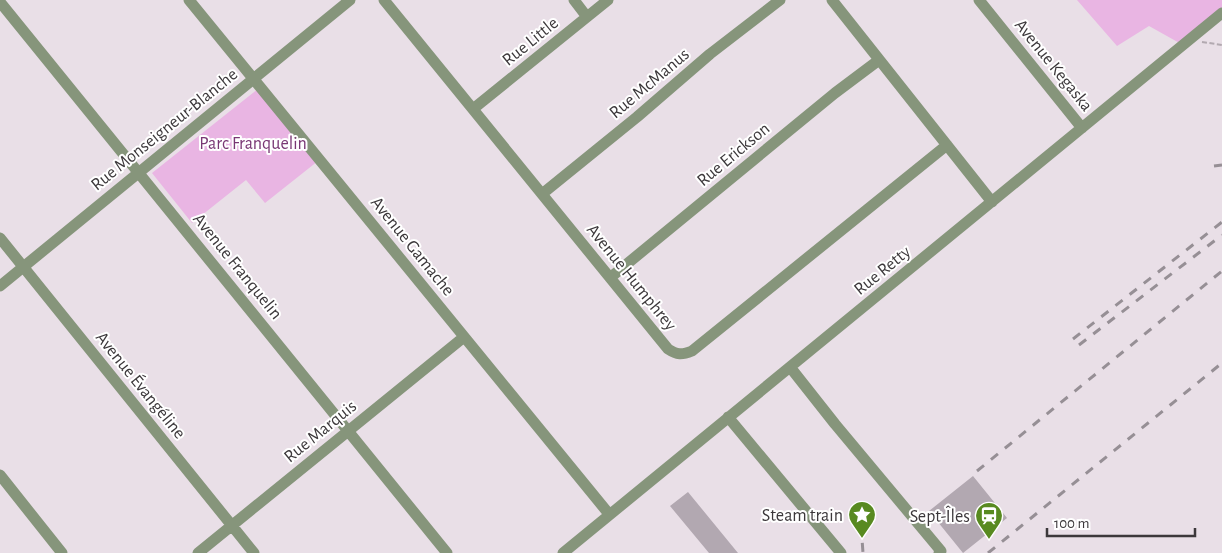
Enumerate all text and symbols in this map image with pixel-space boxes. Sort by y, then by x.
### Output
street label: Rue Little [499,14,562,70]
street label: Avenue Kegaska [1011,16,1096,115]
street label: Rue McManus [606,45,693,122]
street label: Rue Monseigneur-Blanche [88,65,241,194]
street label: Rue Erickson [694,119,773,190]
park label: Parc Franquelin [199,135,307,153]
street label: Avenue Gamache [367,194,457,299]
street label: Avenue Franquelin [189,210,285,323]
street label: Avenue Humphrey [583,221,680,334]
street label: Rue Retty [851,243,915,299]
street label: Avenue Évangéline [92,327,191,442]
street label: Rue Marquis [281,397,360,466]
place icon: Steam train [847,500,877,539]
station icon: Sept-Îles [974,501,1004,540]
place label: Sept-Îles [910,505,970,526]
scale bar [1047,506,1194,538]
place label: Steam train [762,507,843,525]
text: 100 m [1054,516,1089,531]

